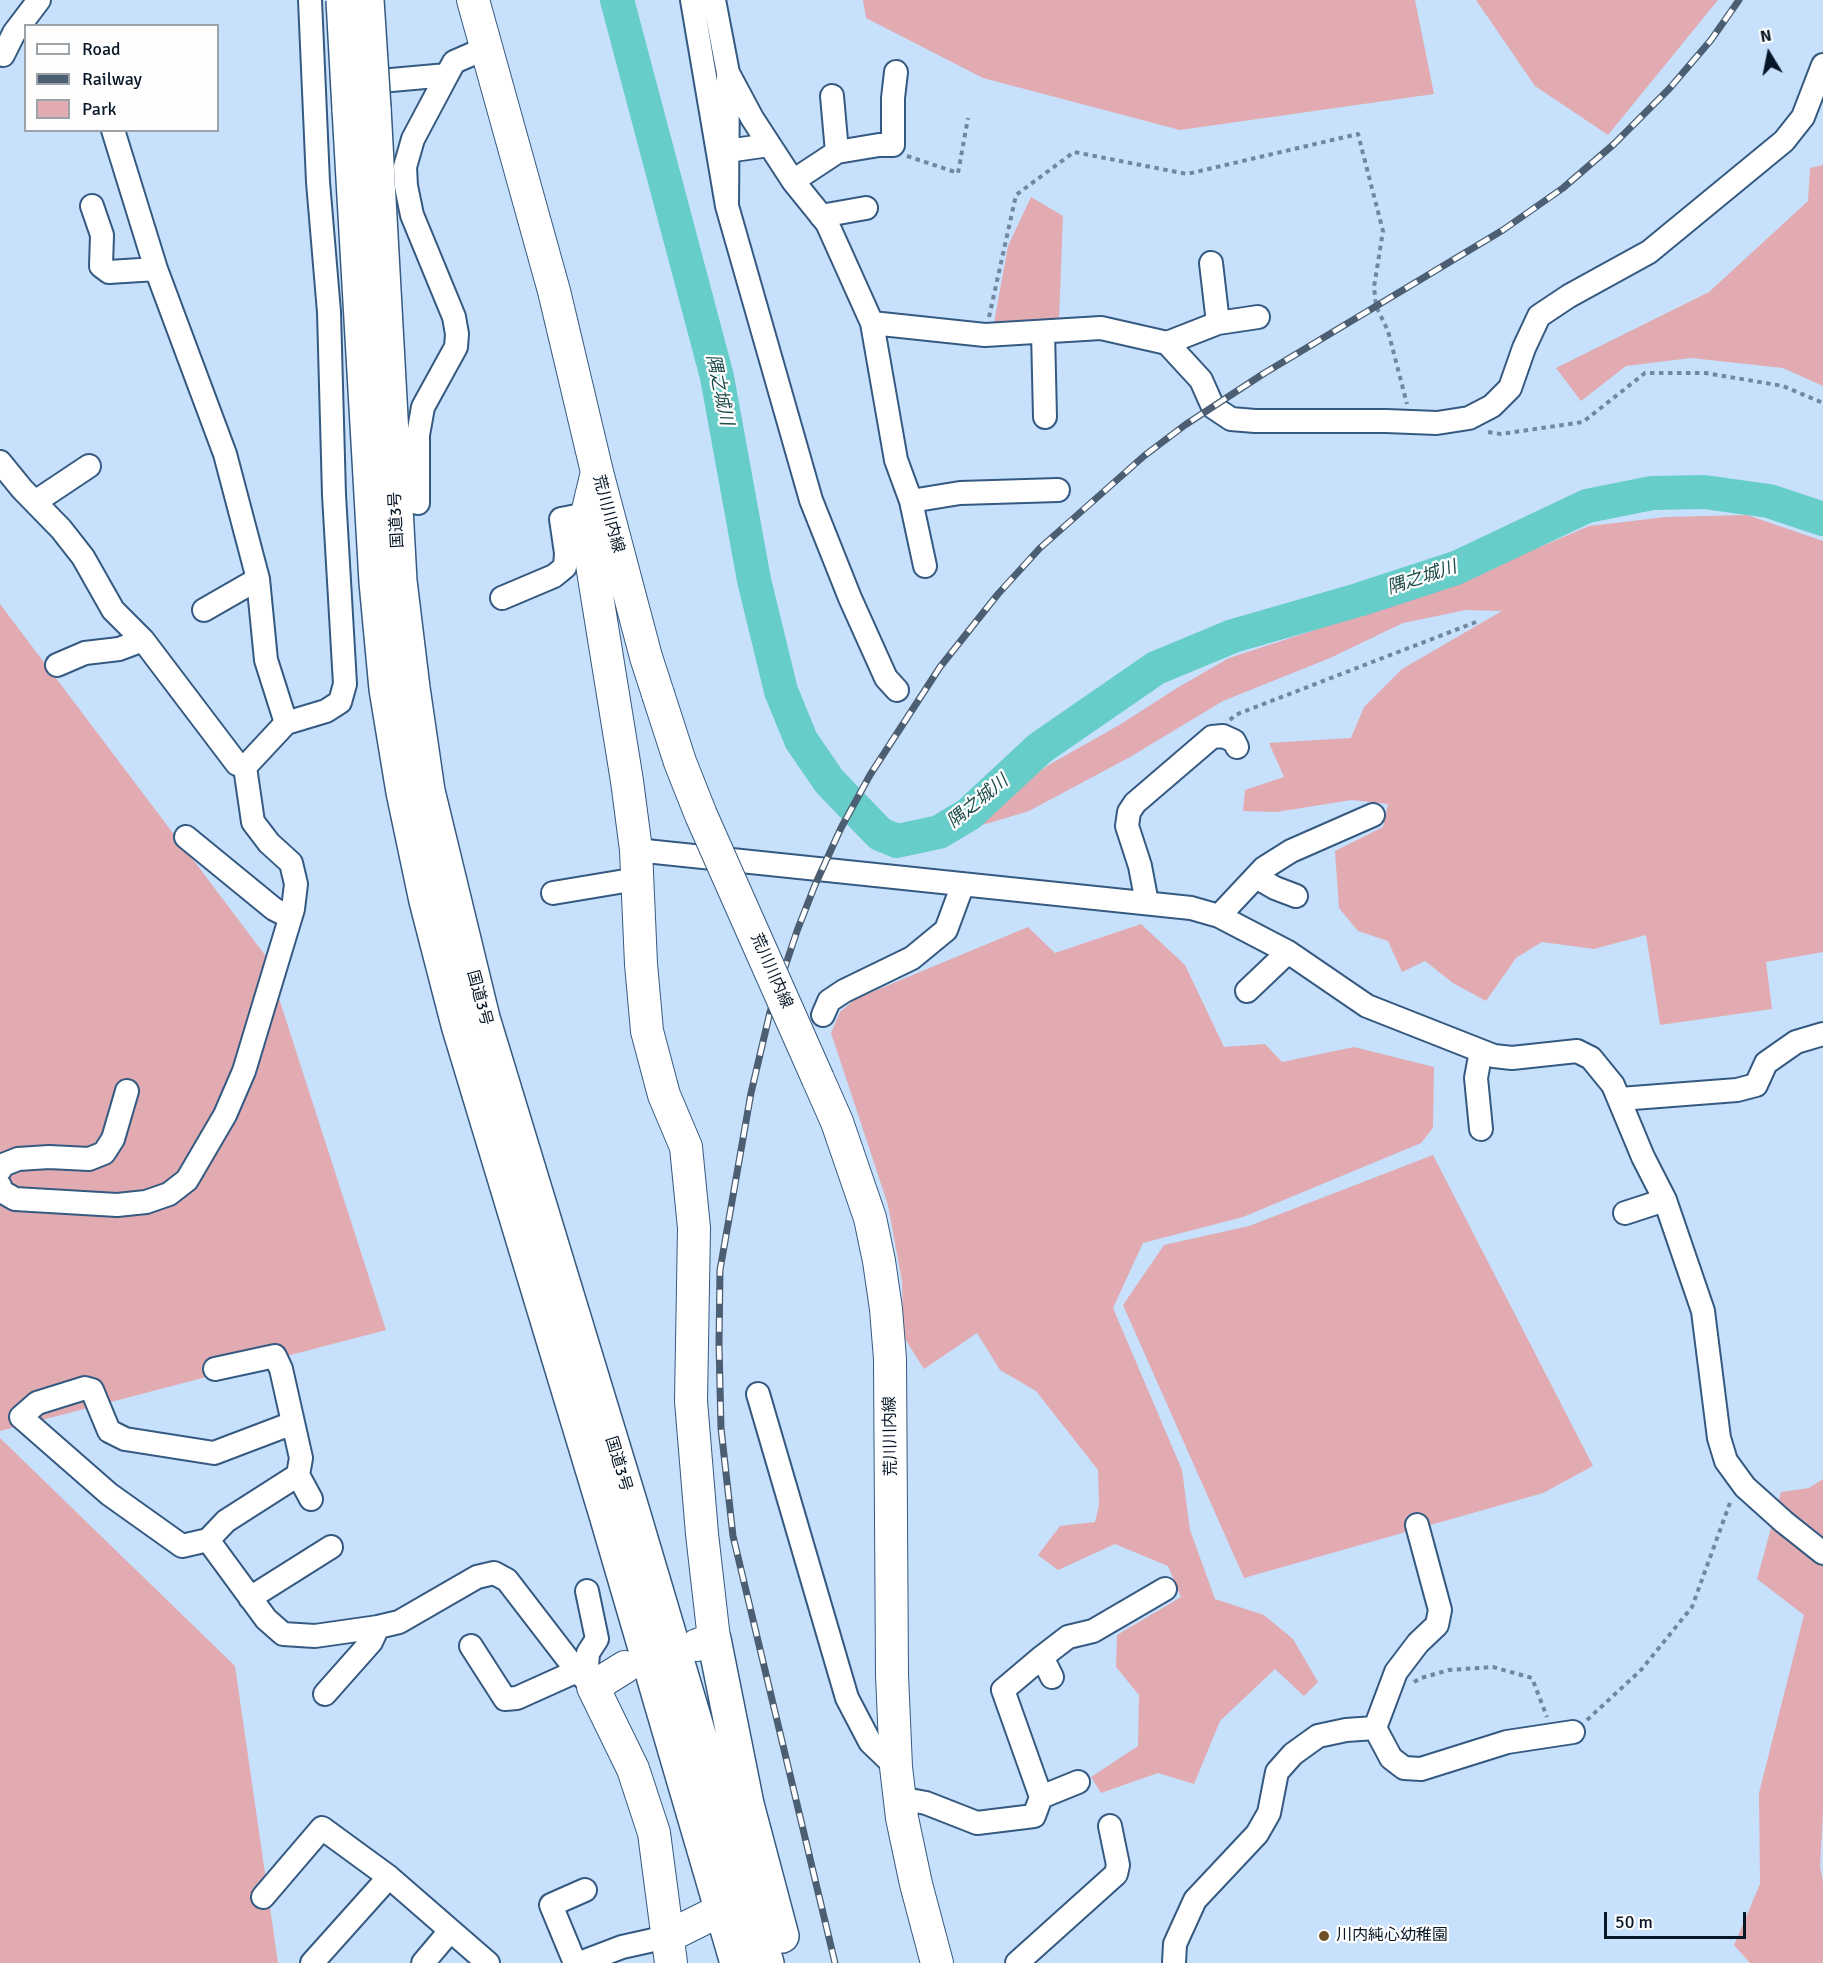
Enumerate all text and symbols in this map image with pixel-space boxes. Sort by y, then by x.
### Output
legend [24,24,219,132]
north arrow [1739,24,1799,84]
text: N [1759,25,1773,47]
text: Road [82,38,121,60]
text: Railway [82,68,142,90]
text: Park [82,98,117,120]
water label: 隅之城川 [701,353,737,427]
street label: 荒川川内線 [588,473,628,555]
street label: 国道3号 [386,491,408,549]
water label: 隅之城川 [1384,557,1460,599]
water label: 隅之城川 [943,771,1013,833]
street label: 荒川川内線 [746,931,796,1011]
street label: 国道3号 [462,968,496,1028]
street label: 荒川川内線 [881,1396,901,1476]
street label: 国道3号 [601,1434,635,1494]
scale bar [1607,1900,1750,1938]
text: 50 m [1615,1911,1653,1933]
place label: 川内純心幼稚園 [1336,1926,1448,1946]
marker: 川内純心幼稚園 [1317,1929,1331,1943]

